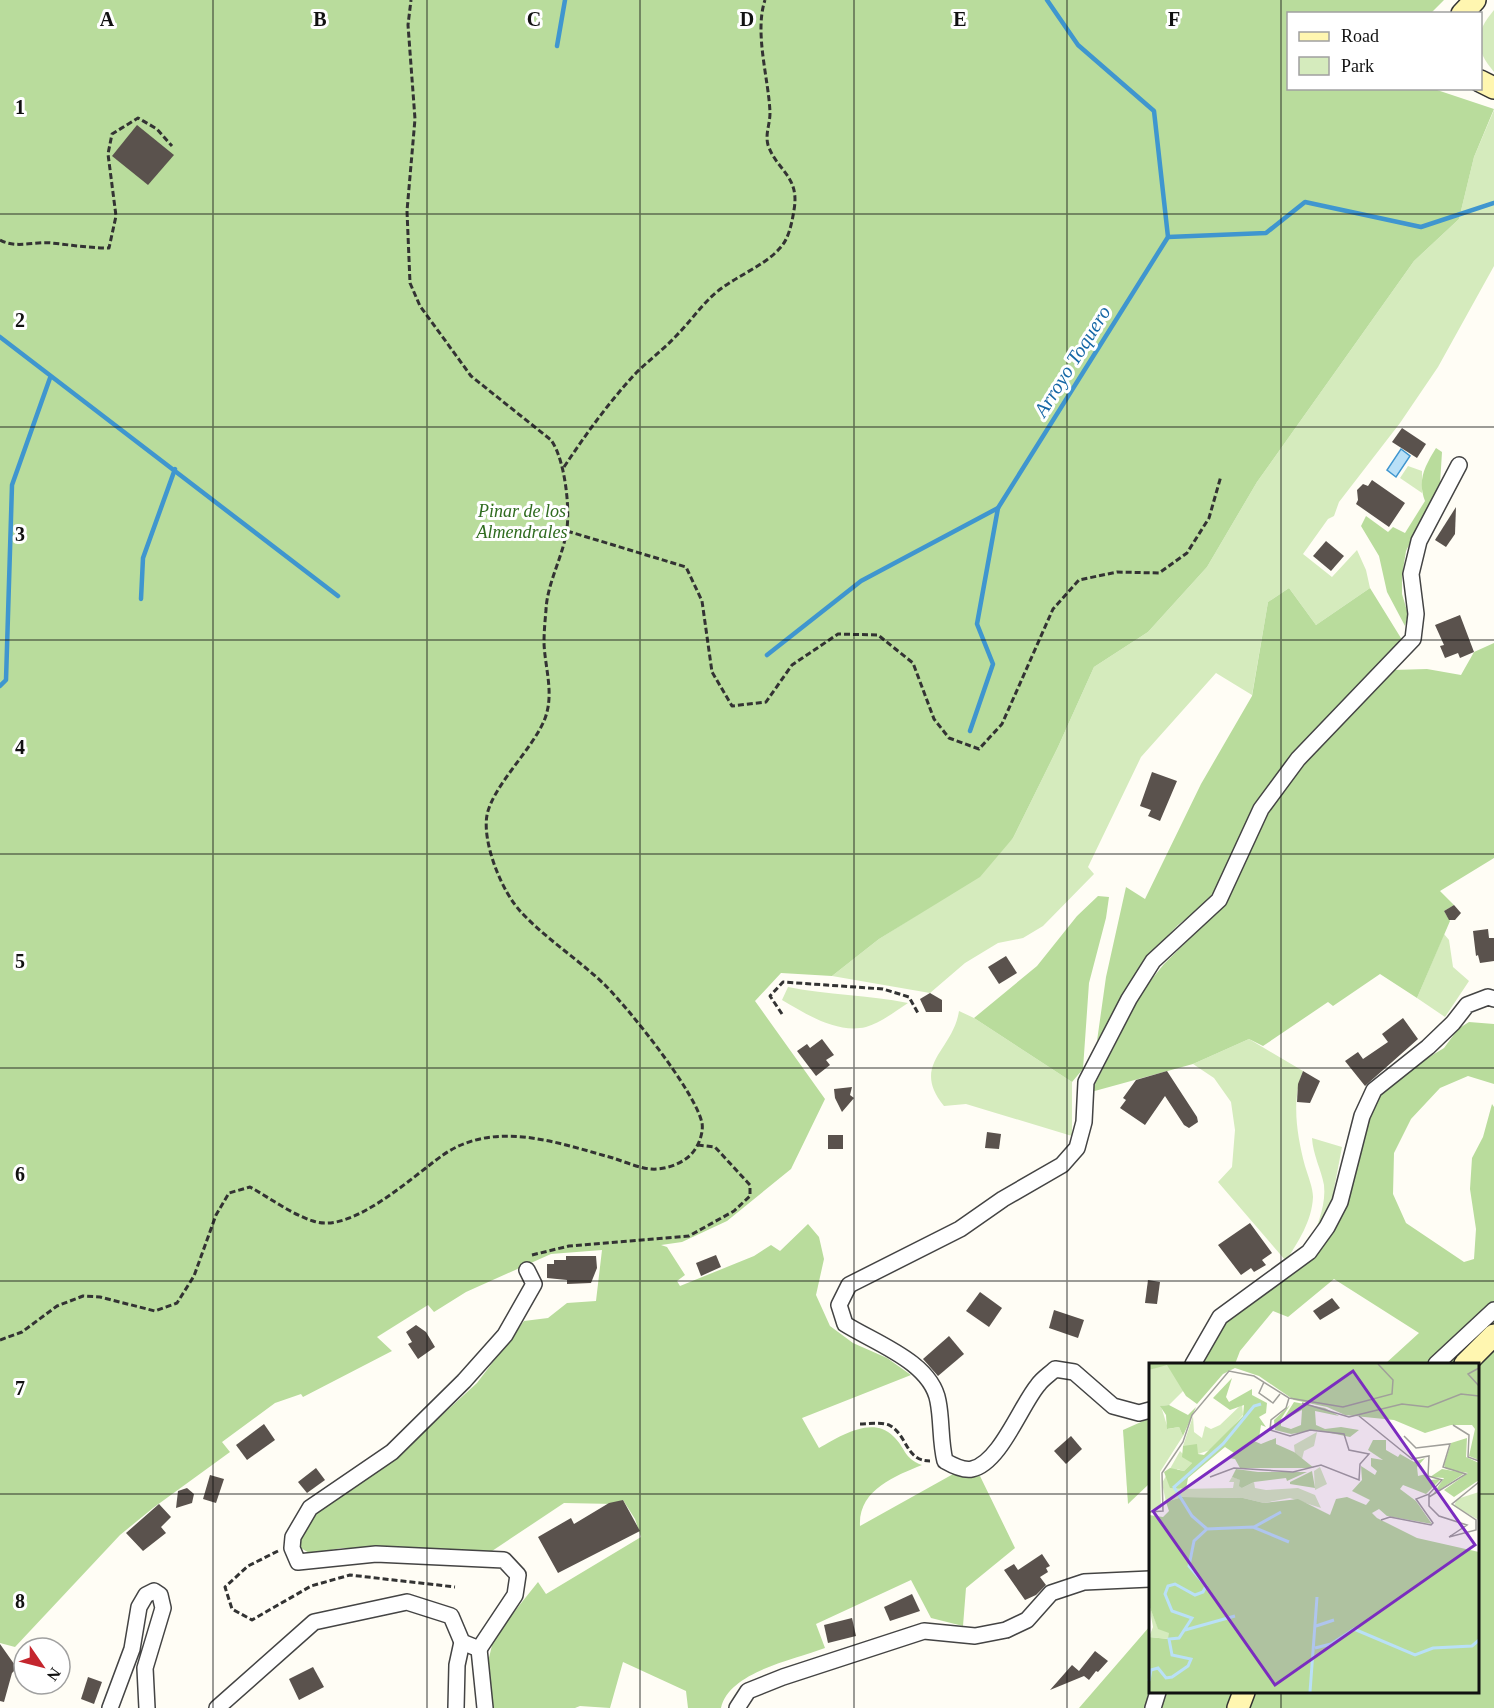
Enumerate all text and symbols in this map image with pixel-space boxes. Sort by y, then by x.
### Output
text: A [100,8,115,30]
text: B [313,8,327,30]
text: C [527,8,541,30]
text: D [740,8,754,30]
text: E [953,8,967,30]
text: F [1168,8,1180,30]
legend [1287,12,1482,90]
text: Road [1341,26,1379,46]
text: Park [1341,56,1374,76]
text: 1 [15,96,25,118]
water label: Arroyo Toquero [1028,302,1116,423]
text: 2 [15,309,25,331]
park label: Pinar de los Almendrales [476,501,567,542]
text: 3 [15,523,25,545]
text: 4 [15,736,25,758]
text: 5 [15,950,25,972]
text: 6 [15,1163,25,1185]
inset map [1149,1363,1479,1693]
text: 7 [15,1377,25,1399]
text: 8 [15,1590,25,1612]
north arrow [12,1636,72,1696]
text: N [43,1665,64,1684]

